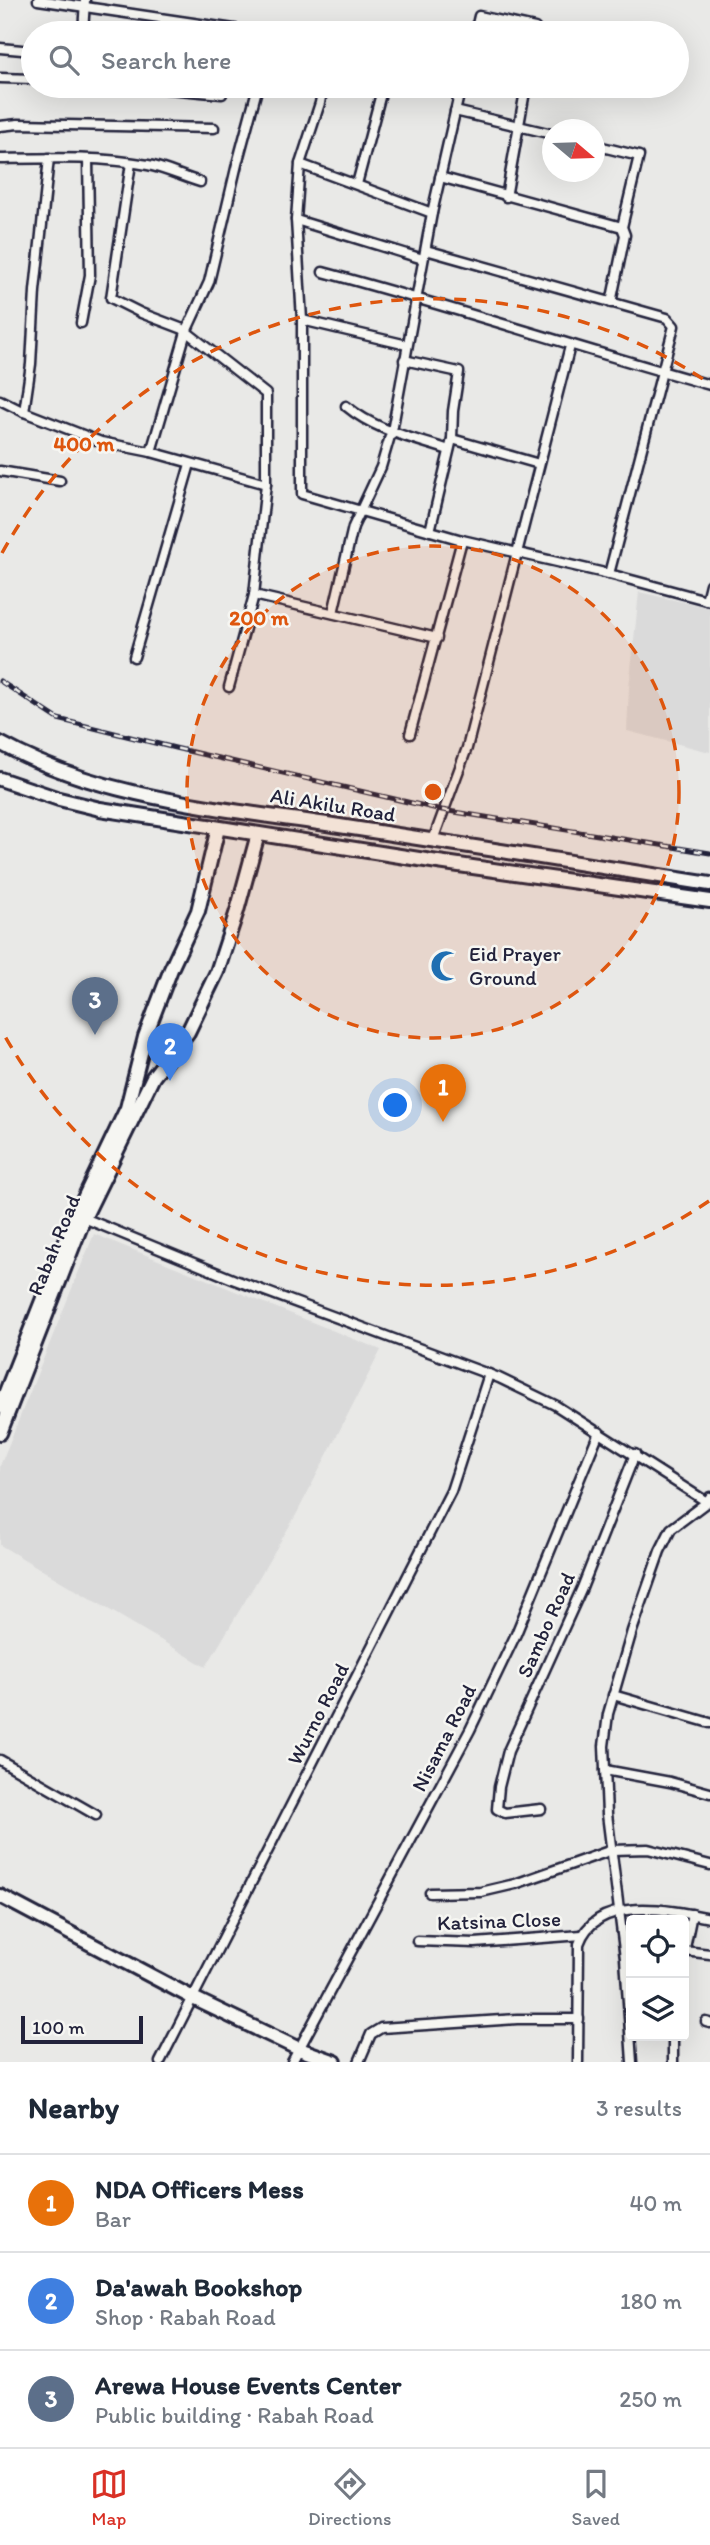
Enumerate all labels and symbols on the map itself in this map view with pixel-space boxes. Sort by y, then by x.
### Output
north arrow [542,119,605,182]
text: 400 m [54,431,115,456]
text: 200 m [229,605,289,630]
centre of rings [421,780,445,804]
street label: Ali Akilu Road [269,782,398,827]
place label: Eid Prayer Ground [469,941,562,990]
mosque icon: Eid Prayer Ground [429,949,463,983]
pin: 3 [72,977,118,1035]
pin: 2 [147,1023,193,1081]
pin: 1 [420,1064,466,1122]
your location [378,1088,412,1122]
street label: Rabah Road [22,1190,85,1299]
street label: Sambo Road [511,1568,580,1681]
street label: Wurno Road [281,1658,354,1769]
street label: Nisama Road [406,1680,481,1795]
street label: Katsina Close [437,1906,561,1935]
scale bar [21,2013,144,2045]

